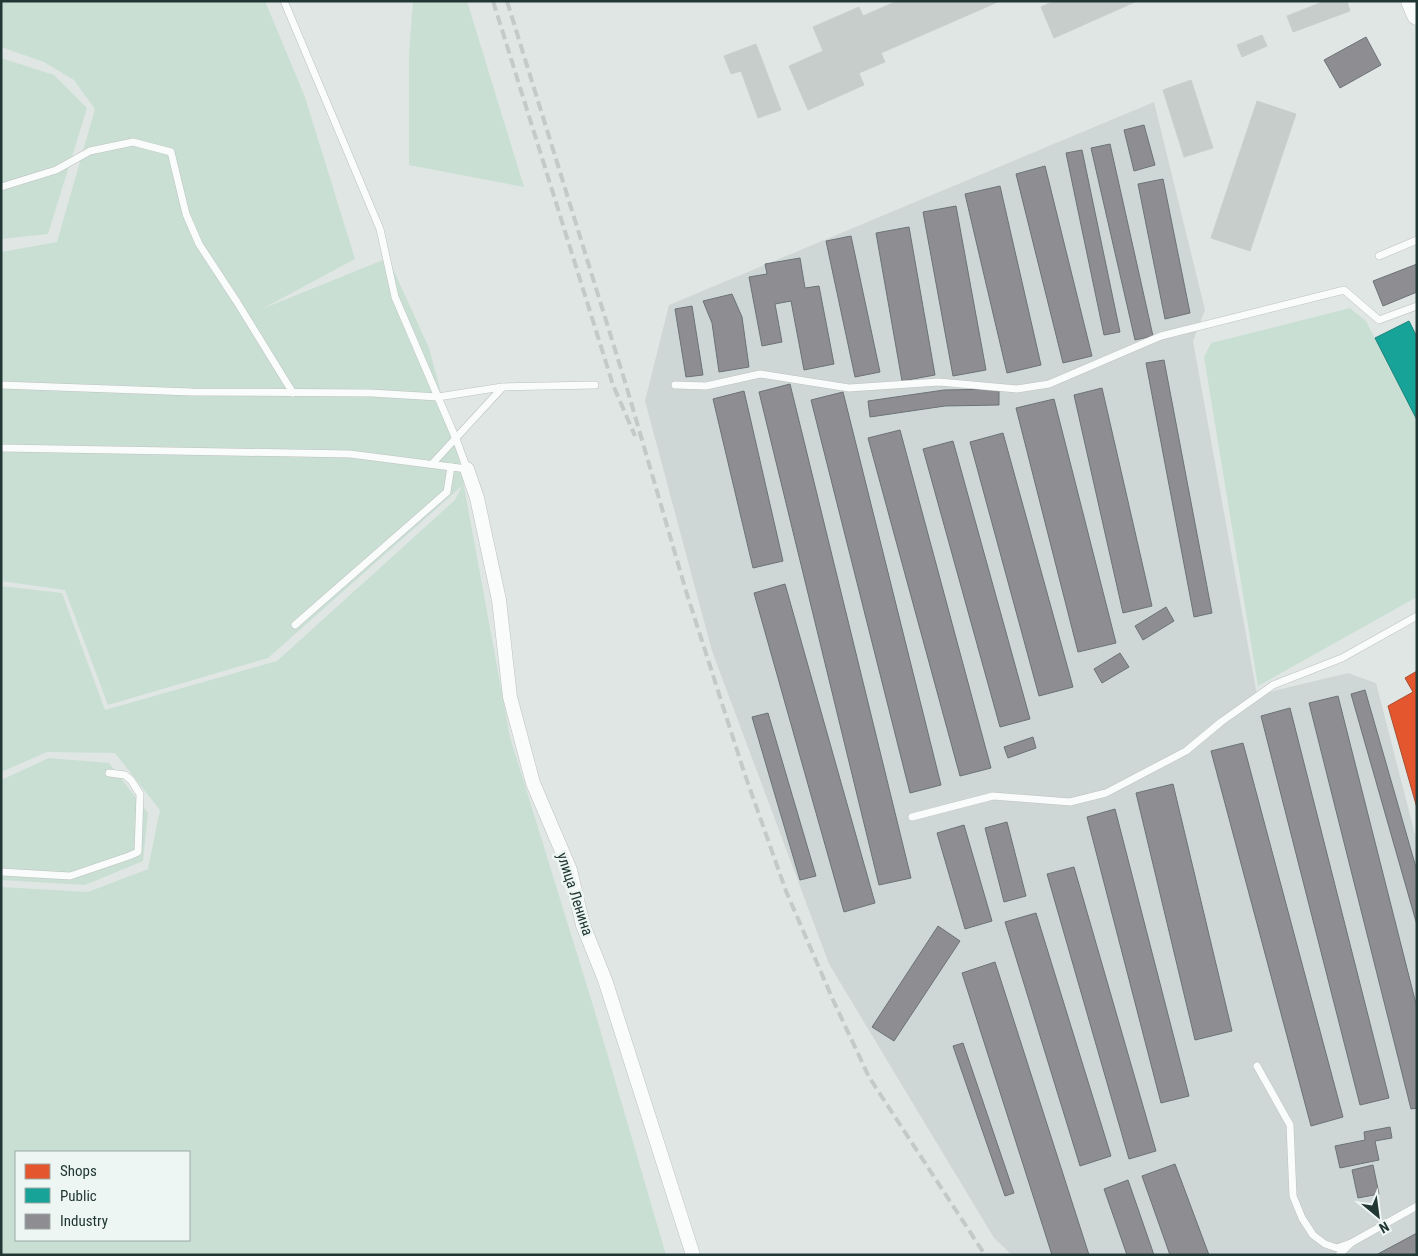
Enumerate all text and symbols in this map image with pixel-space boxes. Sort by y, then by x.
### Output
street label: улица Ленина [553,850,597,938]
legend [15,1151,190,1241]
text: Shops [60,1162,97,1180]
text: Public [60,1187,97,1205]
north arrow [1353,1191,1403,1241]
text: Industry [60,1212,108,1230]
text: N [1377,1218,1392,1236]

